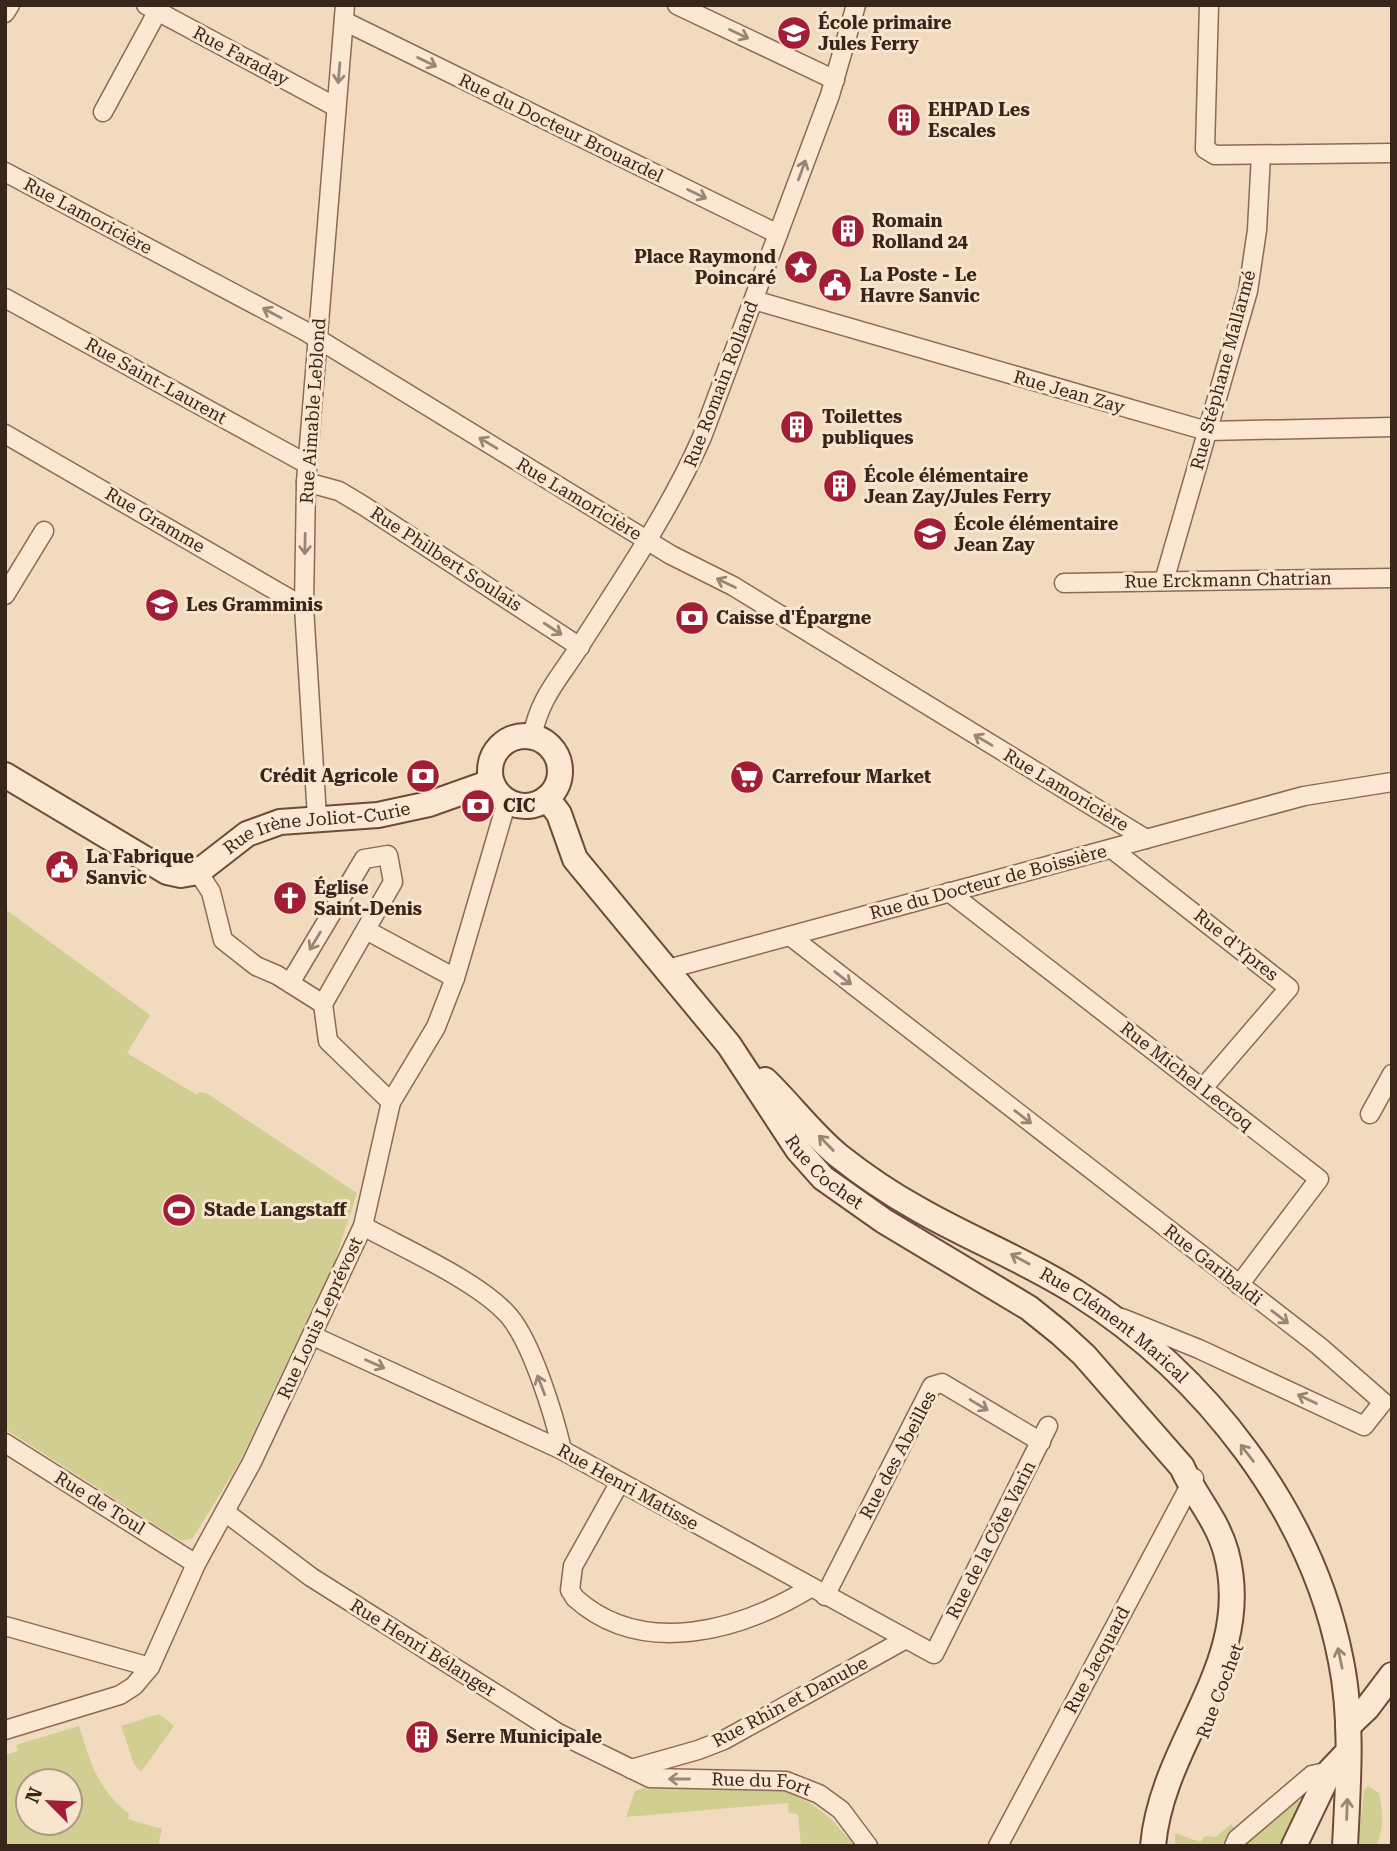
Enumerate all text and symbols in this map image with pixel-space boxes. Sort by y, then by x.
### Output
place label: École primaire Jules Ferry [818,11,952,54]
school or university icon: École primaire Jules Ferry [775,14,813,52]
street label: Rue Faraday [190,21,293,90]
one-way arrow [728,28,749,42]
one-way arrow [416,55,437,69]
one-way arrow [332,61,345,84]
street label: Rue du Docteur Brouardel [455,69,667,187]
place label: EHPAD Les Escales [928,99,1030,141]
building icon: EHPAD Les Escales [885,101,923,139]
one-way arrow [797,160,809,182]
street label: Rue Lamoricière [20,173,156,258]
one-way arrow [686,188,707,202]
place label: Romain Rolland 24 [872,210,968,252]
building icon: Romain Rolland 24 [829,212,867,250]
place label: Place Raymond Poincaré [634,246,776,288]
place icon: Place Raymond Poincaré [782,248,820,286]
place label: La Poste - Le Havre Sanvic [860,264,980,306]
public building icon: La Poste - Le Havre Sanvic [816,266,854,304]
street label: Rue Stéphane Mallarmé [1186,268,1259,472]
street label: Rue Romain Rolland [679,297,762,470]
one-way arrow [262,306,283,319]
street label: Rue Aimable Leblond [296,317,330,505]
street label: Rue Saint-Laurent [82,333,231,428]
street label: Rue Jean Zay [1011,366,1128,418]
place label: Toilettes publiques [822,406,914,448]
building icon: Toilettes publiques [778,408,816,446]
one-way arrow [478,436,498,450]
street label: Rue Lamoricière [513,453,646,544]
place label: École élémentaire Jean Zay/Jules Ferry [864,464,1051,507]
building icon: École élémentaire Jean Zay/Jules Ferry [821,467,859,505]
street label: Rue Gramme [102,483,209,557]
street label: Rue Philbert Soulais [367,502,526,615]
place label: École élémentaire Jean Zay [954,512,1119,555]
school or university icon: École élémentaire Jean Zay [911,515,949,553]
one-way arrow [298,533,312,556]
street label: Rue Erckmann Chatrian [1124,567,1332,592]
one-way arrow [716,576,737,590]
school or university icon: Les Gramminis [143,586,181,624]
place label: Les Gramminis [186,594,323,615]
bank icon: Caisse d'Épargne [673,599,711,637]
place label: Caisse d'Épargne [716,606,872,628]
one-way arrow [543,622,562,637]
one-way arrow [974,732,993,747]
street label: Rue Lamoricière [1000,744,1133,835]
bank icon: Crédit Agricole [404,757,442,795]
supermarket icon: Carrefour Market [728,758,766,796]
place label: Crédit Agricole [260,765,398,786]
place label: Carrefour Market [772,766,931,787]
bank icon: CIC [459,787,497,825]
place label: CIC [503,795,536,816]
street label: Rue Irène Joliot-Curie [219,797,412,858]
street label: Rue du Docteur de Boissière [867,840,1109,923]
place label: La Fabrique Sanvic [86,846,195,888]
public building icon: La Fabrique Sanvic [43,848,81,886]
place label: Église Saint-Denis [314,876,422,919]
church icon: Église Saint-Denis [271,879,309,917]
street label: Rue d'Ypres [1190,904,1283,985]
one-way arrow [308,931,322,951]
one-way arrow [834,970,852,985]
street label: Rue Michel Lecroq [1117,1017,1259,1134]
one-way arrow [1013,1110,1032,1125]
street label: Rue Cochet [781,1131,868,1213]
one-way arrow [818,1135,835,1152]
sports icon: Stade Langstaff [160,1191,198,1229]
place label: Stade Langstaff [204,1199,348,1220]
street label: Rue Garibaldi [1160,1220,1267,1310]
street label: Rue Louis Leprévost [273,1233,366,1402]
one-way arrow [1010,1252,1031,1265]
street label: Rue Clément Marical [1036,1262,1193,1387]
one-way arrow [1271,1309,1289,1324]
one-way arrow [364,1358,385,1371]
one-way arrow [534,1375,547,1397]
street label: Rue des Abeilles [855,1387,940,1522]
one-way arrow [1297,1392,1318,1405]
one-way arrow [968,1398,988,1412]
street label: Rue Henri Matisse [554,1439,702,1534]
one-way arrow [1240,1444,1255,1462]
street label: Rue de la Côte Varin [942,1457,1040,1622]
street label: Rue de Toul [51,1467,150,1539]
street label: Rue Henri Bélanger [347,1594,500,1701]
street label: Rue Jacquard [1060,1602,1134,1717]
street label: Rue Cochet [1192,1640,1247,1741]
one-way arrow [1332,1647,1346,1670]
street label: Rue Rhin et Danube [709,1652,871,1751]
building icon: Serre Municipale [403,1718,441,1756]
place label: Serre Municipale [446,1726,603,1747]
north arrow [14,1767,84,1837]
street label: Rue du Fort [711,1768,814,1800]
one-way arrow [667,1772,690,1786]
text: N [20,1784,48,1807]
one-way arrow [1340,1798,1354,1821]

